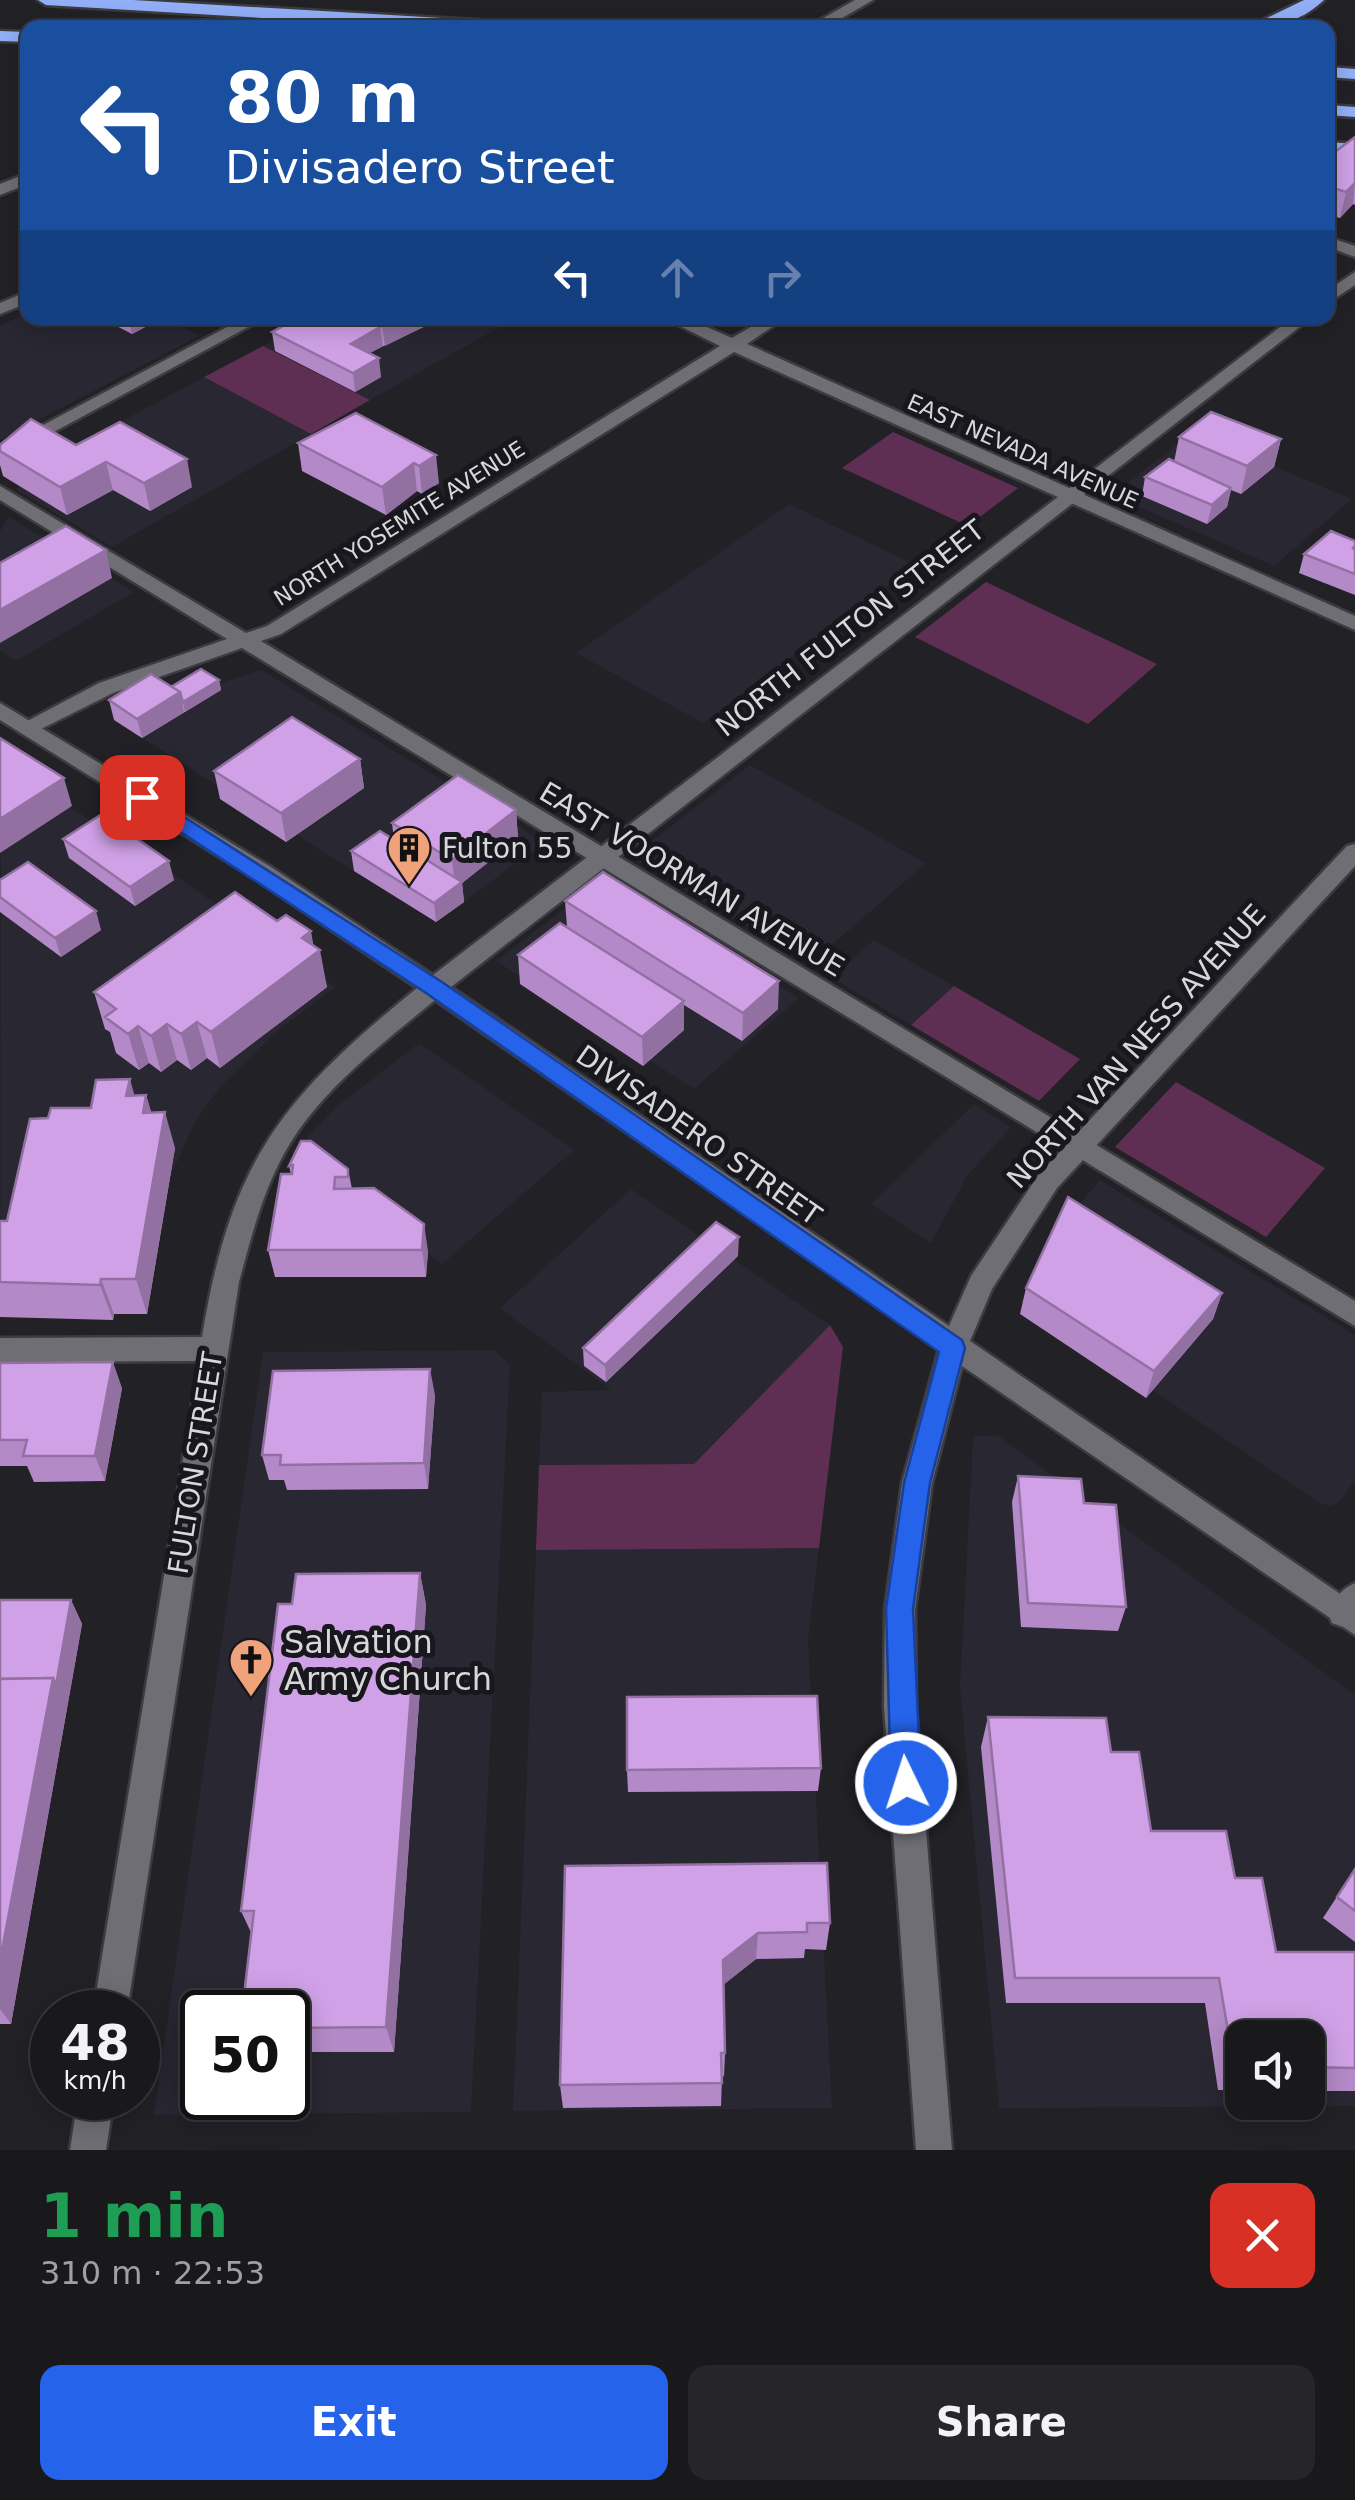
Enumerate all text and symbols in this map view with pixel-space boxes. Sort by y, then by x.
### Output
text: 80 m [225,57,420,139]
icon: left [60,60,190,190]
text: Divisadero Street [225,141,615,194]
icon: left [545,250,600,305]
icon: ahead [650,250,705,305]
icon: right [755,250,810,305]
street label: EAST NEVADA AVENUE [903,389,1142,514]
street label: NORTH YOSEMITE AVENUE [269,436,529,611]
street label: NORTH FULTON STREET [709,513,992,743]
pin [100,755,185,840]
icon: arrive [115,770,170,825]
street label: EAST VOORMAN AVENUE [534,775,850,984]
building icon: Fulton 55 [386,825,432,886]
place label: Fulton 55 [442,832,572,865]
street label: NORTH VAN NESS AVENUE [1000,898,1273,1195]
street label: DIVISADERO STREET [570,1038,828,1233]
street label: FULTON STREET [162,1349,229,1576]
place label: Salvation Army Church [284,1623,492,1698]
church icon: Salvation Army Church [228,1637,274,1698]
position arrow [854,1731,958,1835]
speed limit sign: 50 [180,1990,310,2120]
text: 48 [60,2014,130,2072]
map controls [1225,2020,1325,2120]
button: sound [1225,2020,1325,2120]
text: km/h [63,2066,127,2095]
text: 1 min [40,2181,228,2251]
button: close [1210,2183,1315,2288]
text: 310 m · 22:53 [40,2254,265,2292]
button: Exit [40,2365,668,2480]
button: Share [688,2365,1315,2480]

